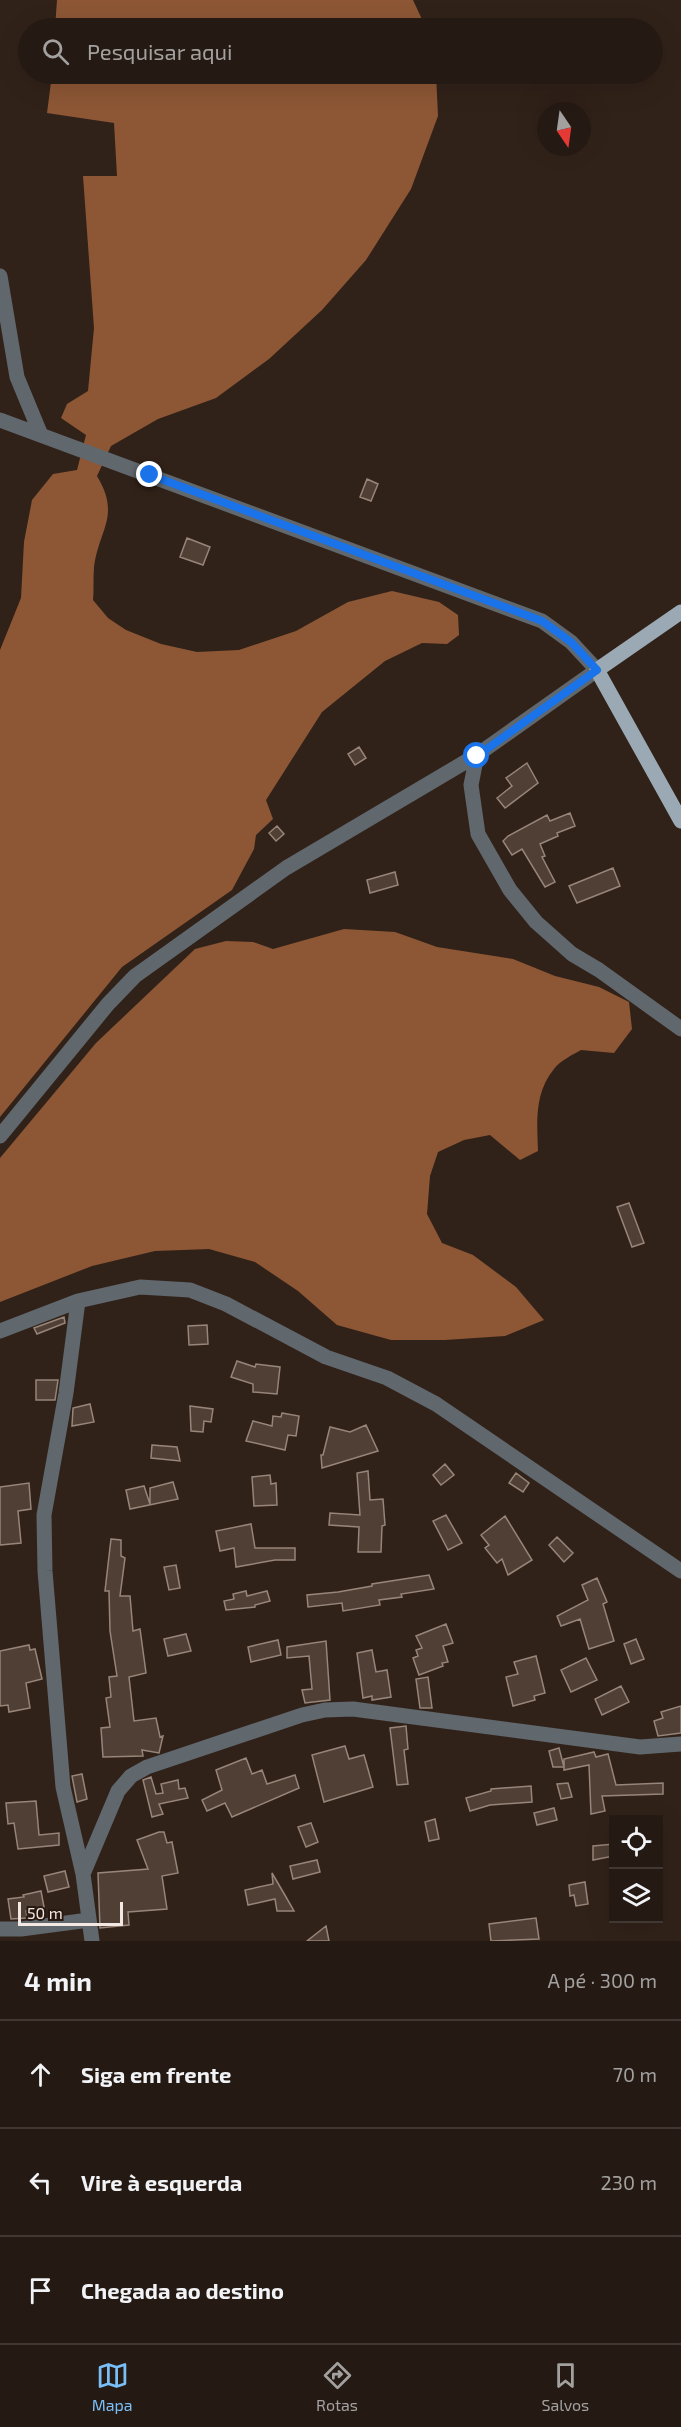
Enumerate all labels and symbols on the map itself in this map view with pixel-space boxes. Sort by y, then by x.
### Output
north arrow [537,102,591,156]
route end [136,461,162,487]
route start [463,742,489,768]
scale bar [18,1899,123,1926]

